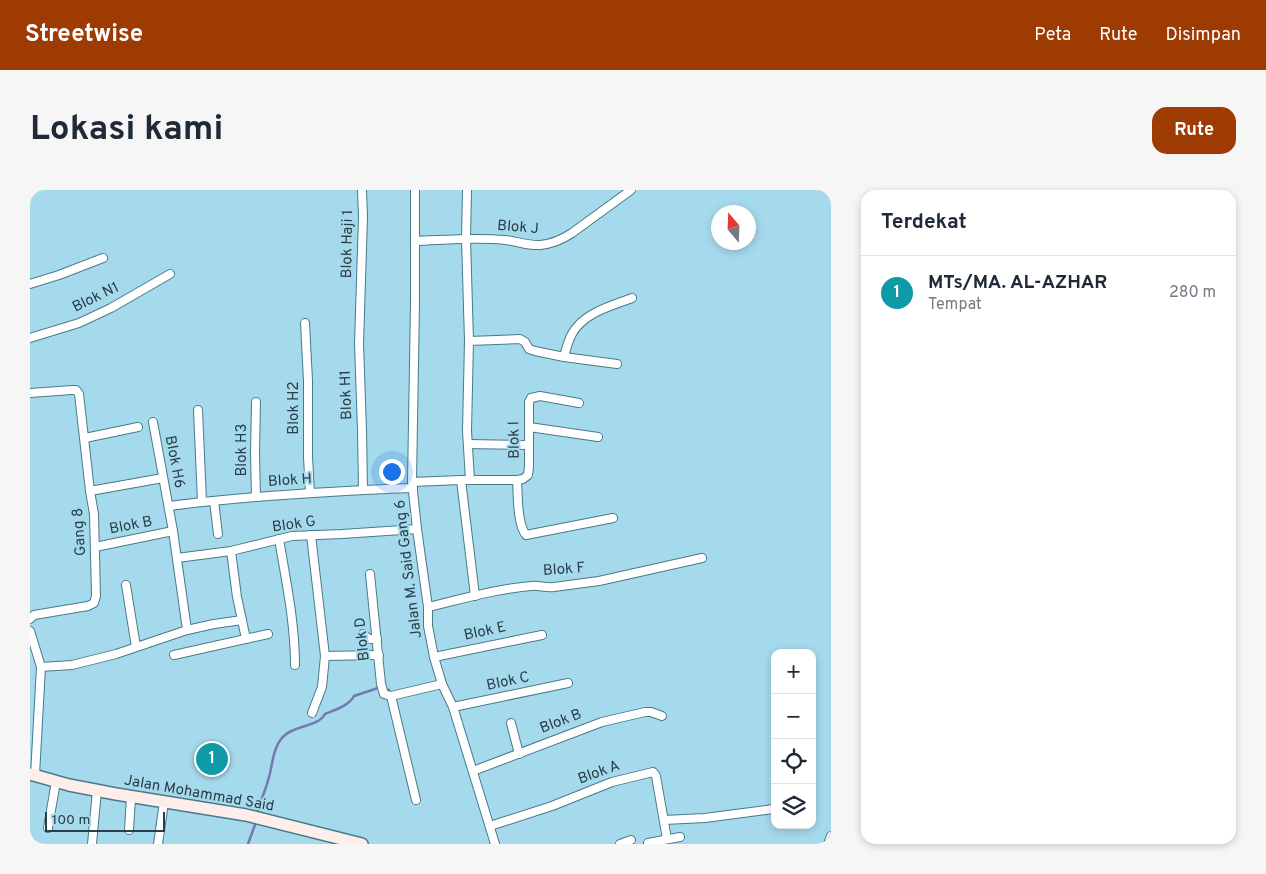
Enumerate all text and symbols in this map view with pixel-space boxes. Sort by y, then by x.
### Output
text: Streetwise [25,20,143,50]
text: Peta [1034,24,1071,47]
text: Rute [1099,24,1137,47]
text: Disimpan [1165,24,1241,47]
button: Rute [1152,107,1236,154]
text: Lokasi kami [30,108,223,152]
north arrow [711,205,756,250]
street label: Blok Haji 1 [338,209,358,279]
text: Terdekat [881,209,967,236]
street label: Blok J [496,217,540,239]
text: MTs/MA. AL-AZHAR [928,271,1107,295]
street label: Blok N1 [69,279,123,317]
text: 1 [894,283,900,303]
text: 280 m [1169,283,1216,303]
text: Tempat [928,295,982,315]
street label: Blok H1 [337,370,357,420]
street label: Blok H2 [285,381,304,435]
street label: Blok I [505,421,525,459]
street label: Blok H3 [233,423,252,477]
street label: Blok H6 [160,434,188,490]
your location [379,459,405,485]
street label: Blok H [267,470,313,492]
street label: Jalan M. Said Gang 6 [391,499,427,639]
street label: Gang 8 [69,507,91,557]
street label: Blok B [108,513,154,539]
street label: Blok G [271,513,317,537]
street label: Blok F [542,559,586,581]
street label: Blok D [351,616,375,662]
street label: Blok E [462,618,508,646]
map controls [771,649,816,829]
button: + [771,649,816,694]
street label: Blok C [485,668,531,696]
button: − [771,694,816,739]
street label: Blok B [537,705,585,739]
button: locate [771,739,816,784]
pin: 1 [196,740,228,778]
street label: Blok A [575,757,623,789]
street label: Jalan Mohammad Said [123,771,275,817]
button: layers [771,784,816,829]
scale bar [45,809,165,832]
text: 100 m [52,812,90,829]

